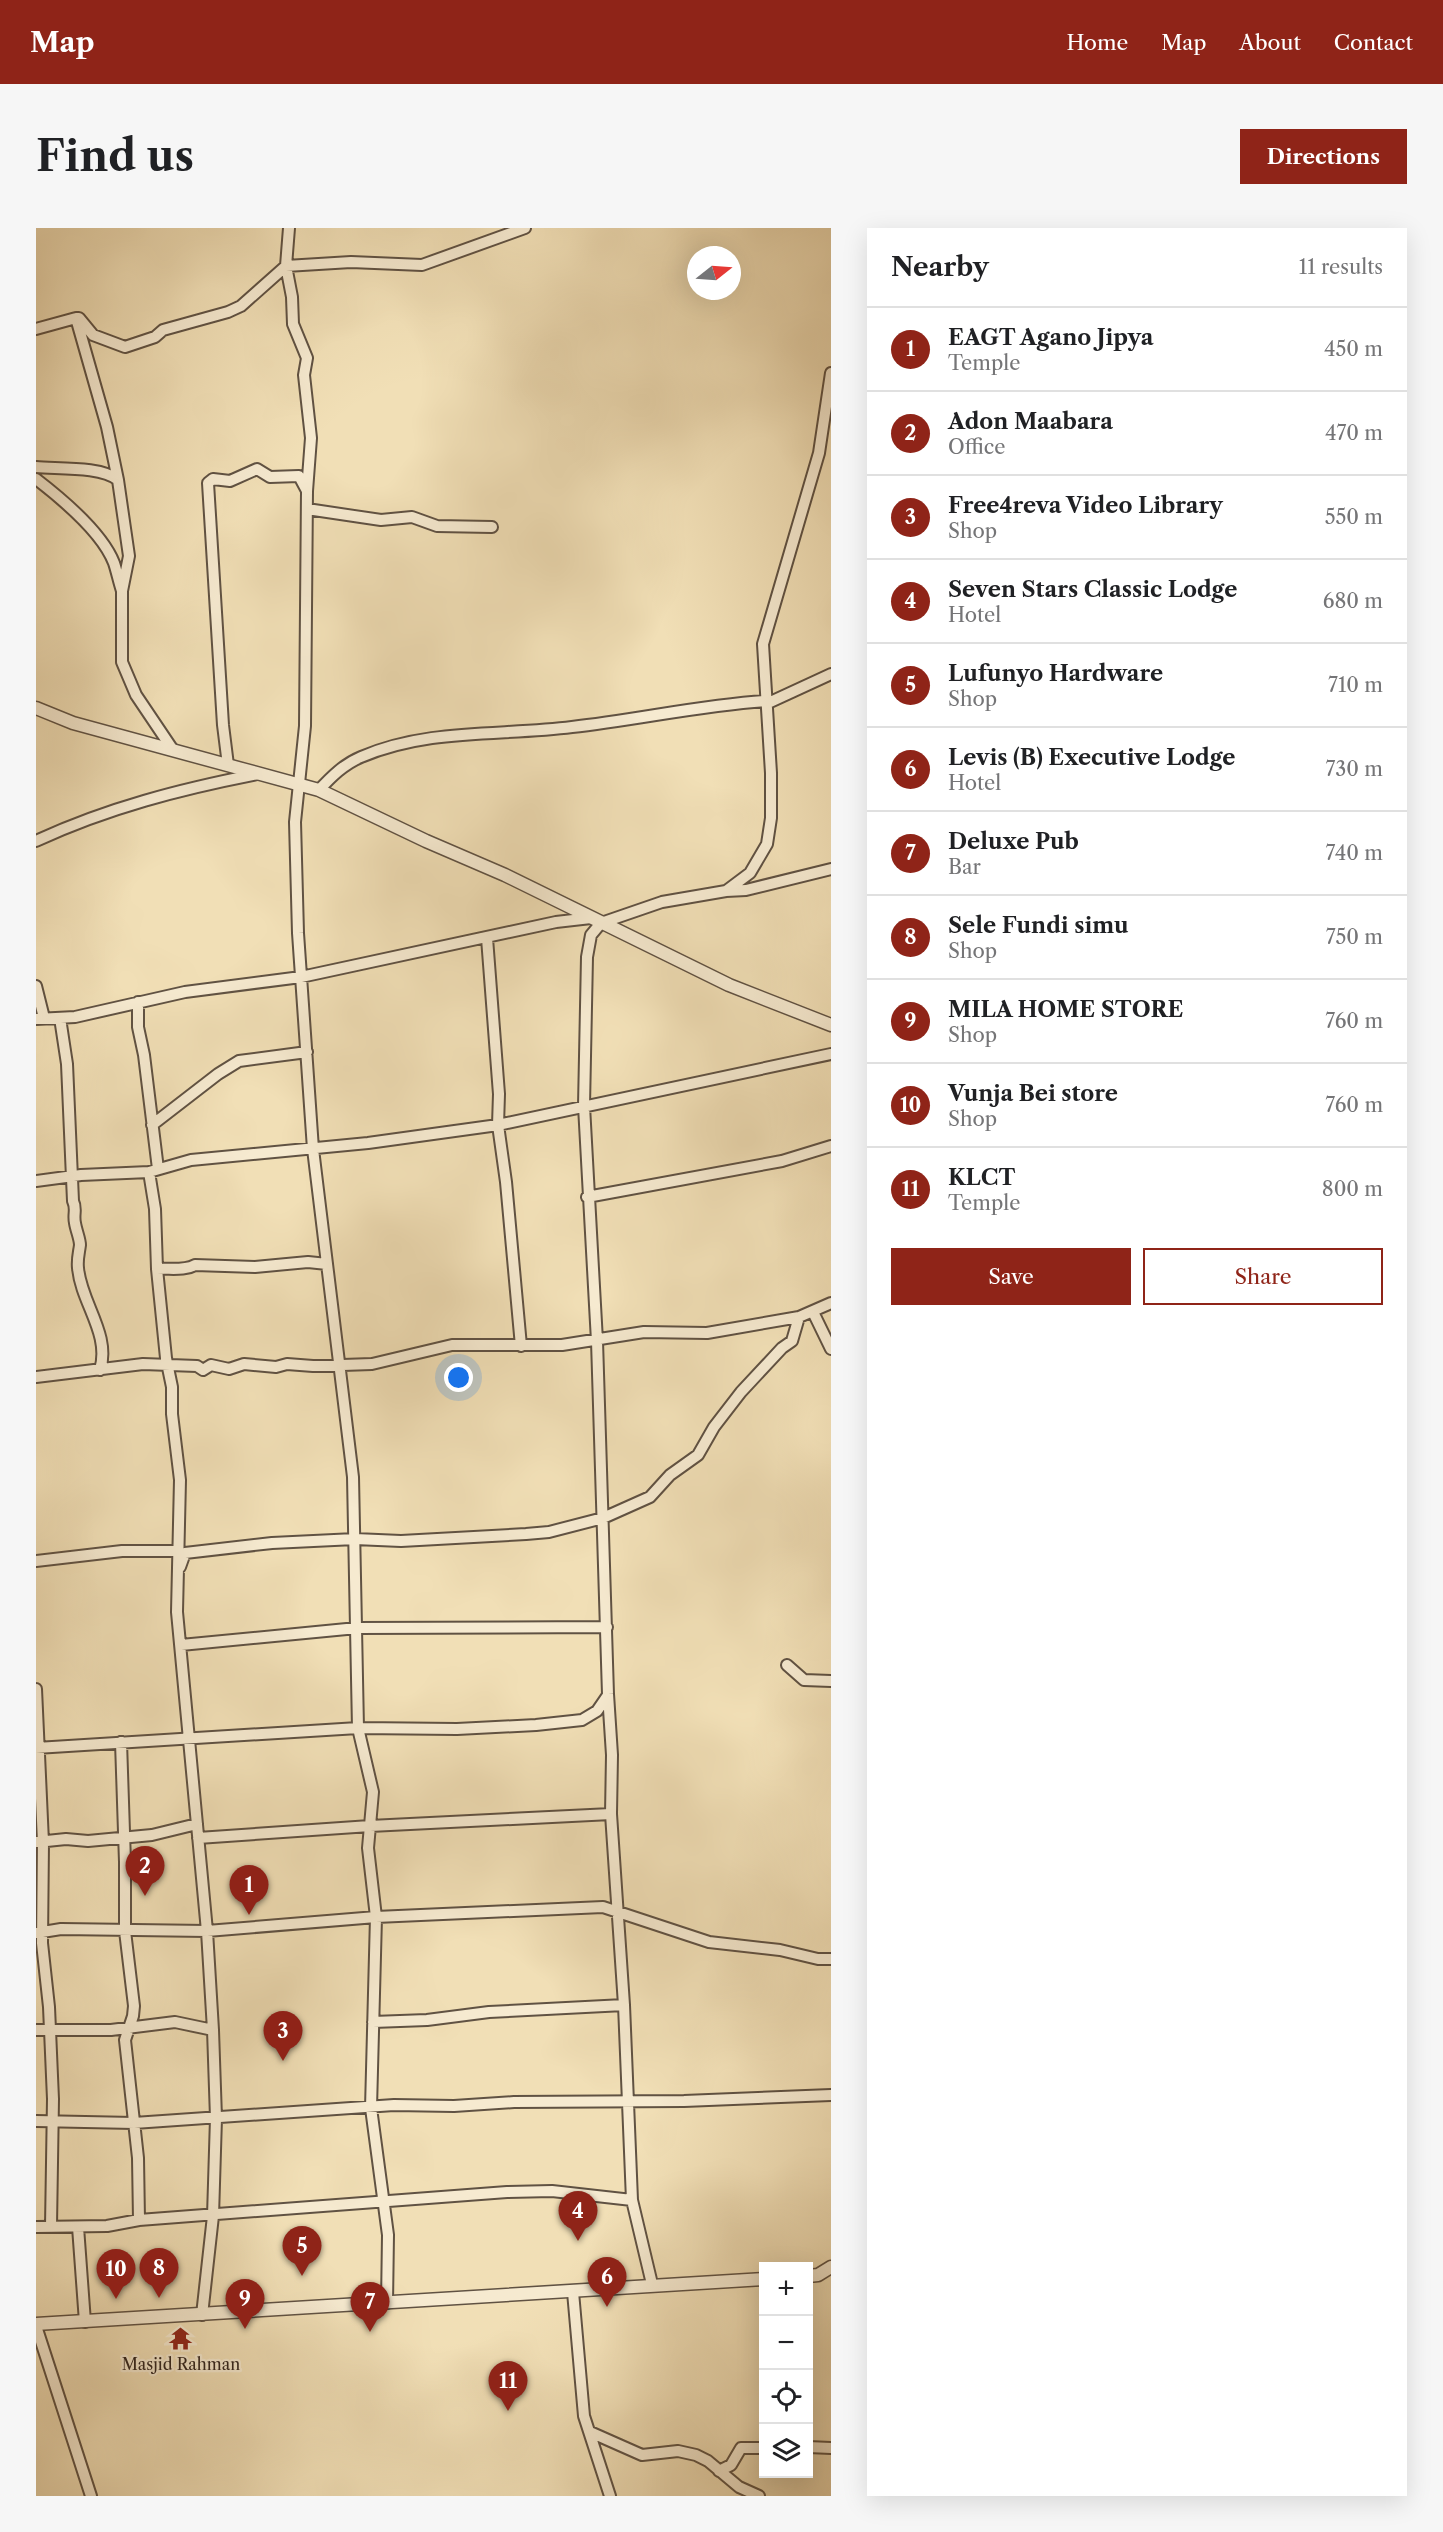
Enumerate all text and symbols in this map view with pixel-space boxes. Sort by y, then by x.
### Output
text: Map [30,25,94,59]
text: Home [1067,30,1128,55]
text: Map [1161,30,1206,55]
text: About [1239,30,1301,55]
text: Contact [1334,30,1413,55]
button: Directions [1240,129,1407,184]
text: Find us [36,130,194,182]
north arrow [687,246,741,300]
text: Nearby [891,251,989,283]
text: 11 results [1299,255,1383,279]
text: EAGT Agano Jipya [948,324,1153,351]
text: 1 [906,337,915,361]
text: 450 m [1324,337,1383,361]
text: Temple [948,351,1020,375]
text: Adon Maabara [948,408,1113,435]
text: 2 [905,421,916,445]
text: 470 m [1325,421,1383,445]
text: Office [948,435,1006,459]
text: Free4reva Video Library [948,492,1223,519]
text: 3 [905,505,916,529]
text: 550 m [1325,505,1383,529]
text: Shop [948,519,997,543]
text: Seven Stars Classic Lodge [948,576,1237,603]
text: 4 [905,589,916,613]
text: 680 m [1323,589,1383,613]
text: Hotel [948,603,1001,627]
text: Lufunyo Hardware [948,660,1163,687]
text: 5 [905,673,916,697]
text: 710 m [1328,673,1383,697]
text: Shop [948,687,997,711]
text: Levis (B) Executive Lodge [948,744,1235,771]
text: 6 [905,757,916,781]
text: 730 m [1326,757,1383,781]
text: Hotel [948,771,1001,795]
text: Deluxe Pub [948,828,1079,855]
text: 7 [905,841,916,865]
text: 740 m [1326,841,1383,865]
text: Bar [948,855,981,879]
text: Sele Fundi simu [948,912,1129,939]
text: 8 [904,925,917,949]
text: 750 m [1326,925,1383,949]
text: Shop [948,939,997,963]
text: MILA HOME STORE [948,996,1183,1023]
text: 9 [905,1009,916,1033]
text: 760 m [1325,1009,1383,1033]
text: Shop [948,1023,997,1047]
text: Vunja Bei store [948,1080,1118,1107]
text: 10 [900,1093,921,1117]
text: 760 m [1325,1093,1383,1117]
text: Shop [948,1107,997,1131]
text: KLCT [948,1164,1015,1191]
text: 11 [902,1177,920,1201]
text: 800 m [1322,1177,1383,1201]
text: Temple [948,1191,1020,1215]
button: Save [891,1248,1131,1305]
button: Share [1143,1248,1383,1305]
your location [444,1363,473,1392]
pin: 2 [126,1846,164,1896]
pin: 1 [230,1866,268,1915]
pin: 3 [264,2012,302,2061]
pin: 4 [558,2192,598,2241]
pin: 5 [282,2226,322,2276]
pin: 8 [140,2248,178,2298]
pin: 10 [96,2250,136,2299]
pin: 6 [588,2258,626,2307]
map controls [759,2262,813,2478]
button: + [759,2262,813,2316]
pin: 9 [226,2280,264,2329]
pin: 7 [350,2282,390,2332]
button: − [759,2316,813,2370]
temple icon: Masjid Rahman [168,2326,194,2352]
place label: Masjid Rahman [122,2354,240,2374]
pin: 11 [488,2362,528,2411]
button: locate [759,2370,813,2424]
button: layers [759,2424,813,2478]

